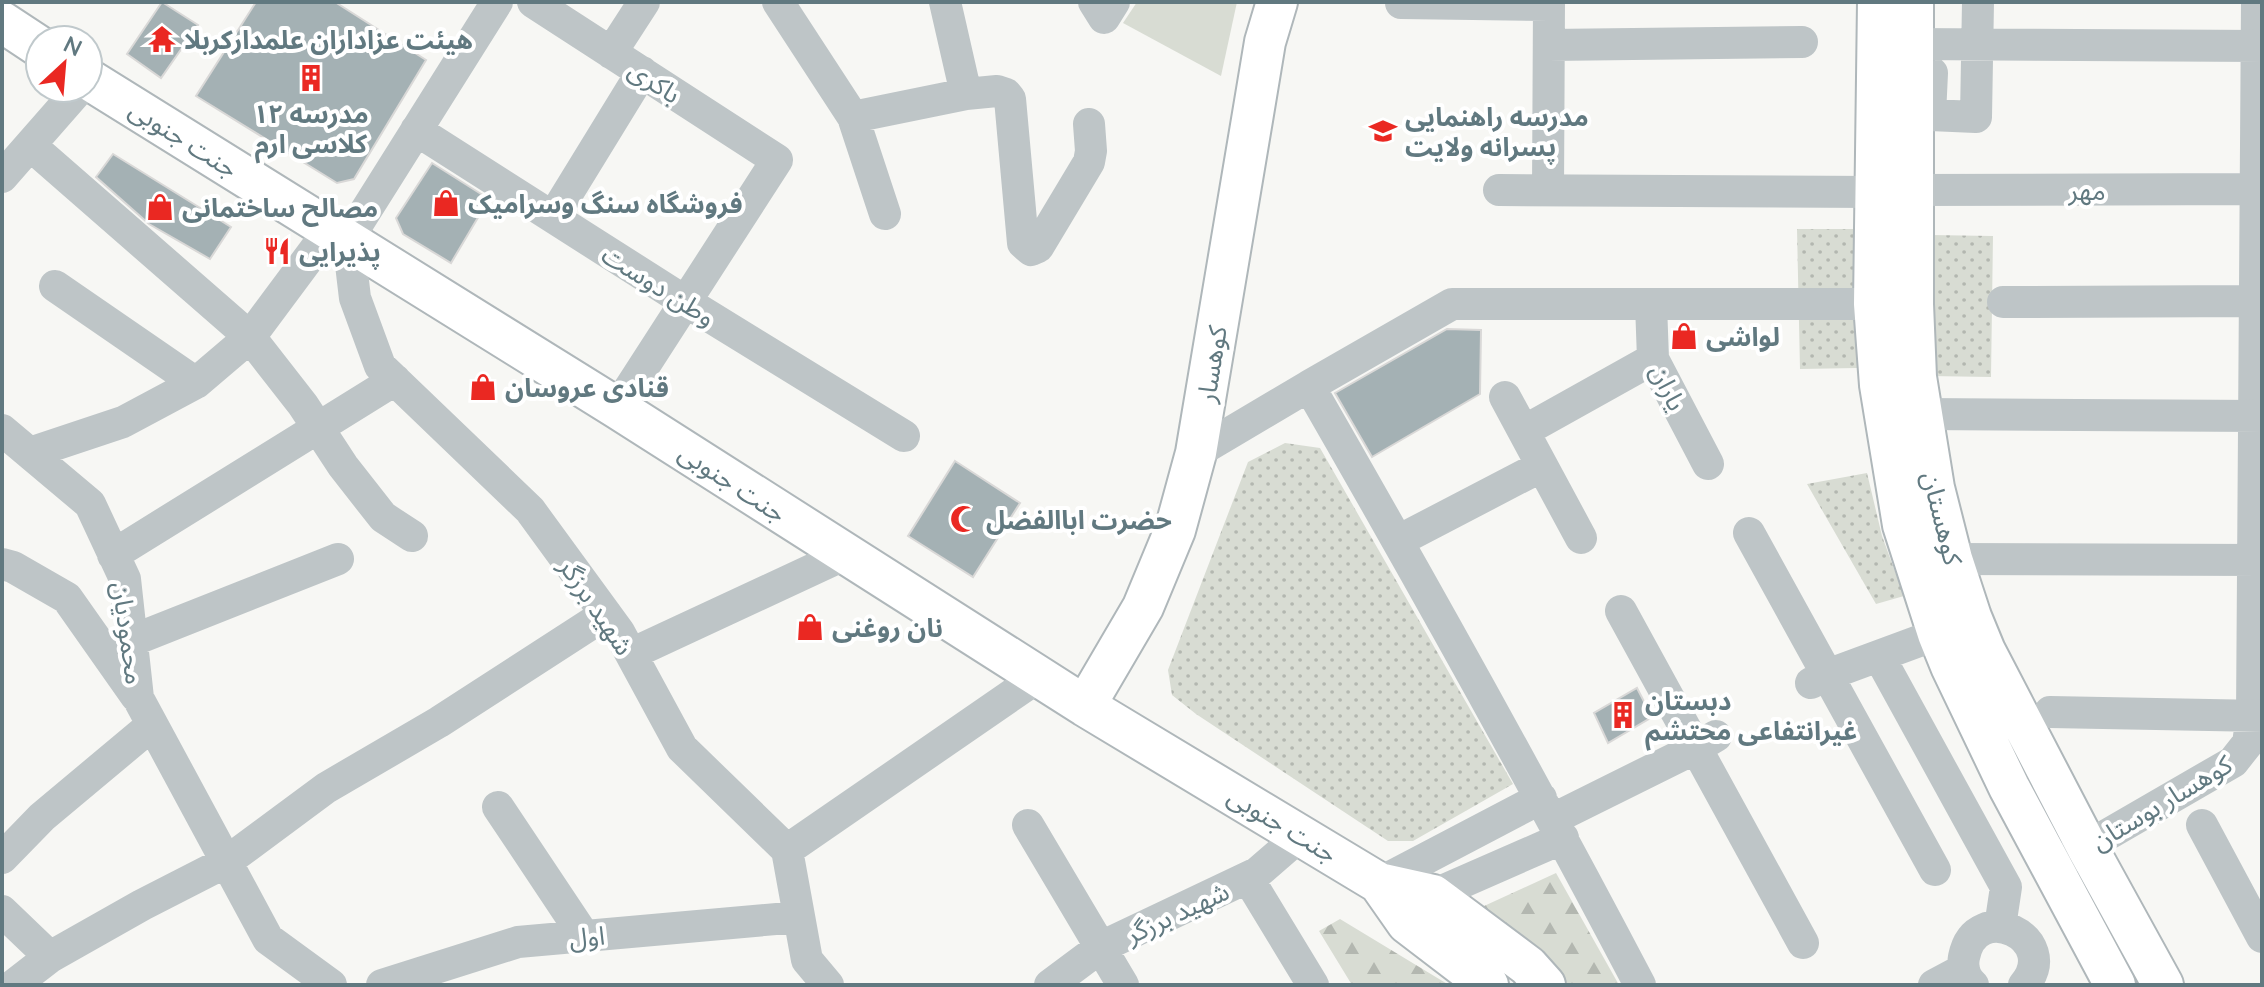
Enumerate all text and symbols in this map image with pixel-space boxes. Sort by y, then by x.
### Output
place label: هیئت عزاداران علمدارکربلا [184,23,473,55]
north arrow [24,24,104,104]
temple icon: هیئت عزاداران علمدارکربلا [147,24,177,54]
text: N [59,30,87,61]
street label: باکری [623,53,687,109]
building icon: مدرسه ۱۲ کلاسی ارم [296,63,326,93]
street label: جنت جنوبی [124,92,244,184]
place label: مدرسه ۱۲ کلاسی ارم [253,97,369,164]
place label: مدرسه راهنمایی پسرانه ولایت [1405,100,1589,165]
school or university icon: مدرسه راهنمایی پسرانه ولایت [1368,116,1398,146]
street label: مهر [2067,174,2106,206]
place label: فروشگاه سنگ وسرامیک [468,187,743,219]
shop icon: فروشگاه سنگ وسرامیک [431,188,461,218]
place label: مصالح ساختمانی [182,191,378,227]
shop icon: مصالح ساختمانی [145,192,175,222]
place label: پذیرایی [299,235,381,270]
restaurant icon: پذیرایی [262,236,292,266]
street label: وطن دوست [596,238,722,332]
place label: لواشی [1706,320,1780,352]
shop icon: لواشی [1669,321,1699,351]
street label: کوهسار [1189,323,1233,406]
street label: یاران [1644,358,1694,416]
place label: قنادی عروسان [505,371,669,403]
shop icon: قنادی عروسان [468,372,498,402]
street label: جنت جنوبی [673,435,793,529]
street label: کوهستان [1916,468,1970,568]
place label: حضرت اباالفضل [986,503,1172,535]
mosque icon: حضرت اباالفضل [949,504,979,534]
street label: شهید برزگر [552,550,641,661]
street label: محمودیان [106,580,152,686]
place label: نان روغنی [832,611,943,643]
shop icon: نان روغنی [795,612,825,642]
place label: دبستان غیرانتفاعی محتشم [1645,684,1857,751]
building icon: دبستان غیرانتفاعی محتشم [1608,700,1638,730]
street label: کوهسار بوستان [2085,747,2237,857]
street label: جنت جنوبی [1222,779,1344,869]
street label: شهید برزگر [1119,874,1234,950]
street label: اول [568,918,606,954]

